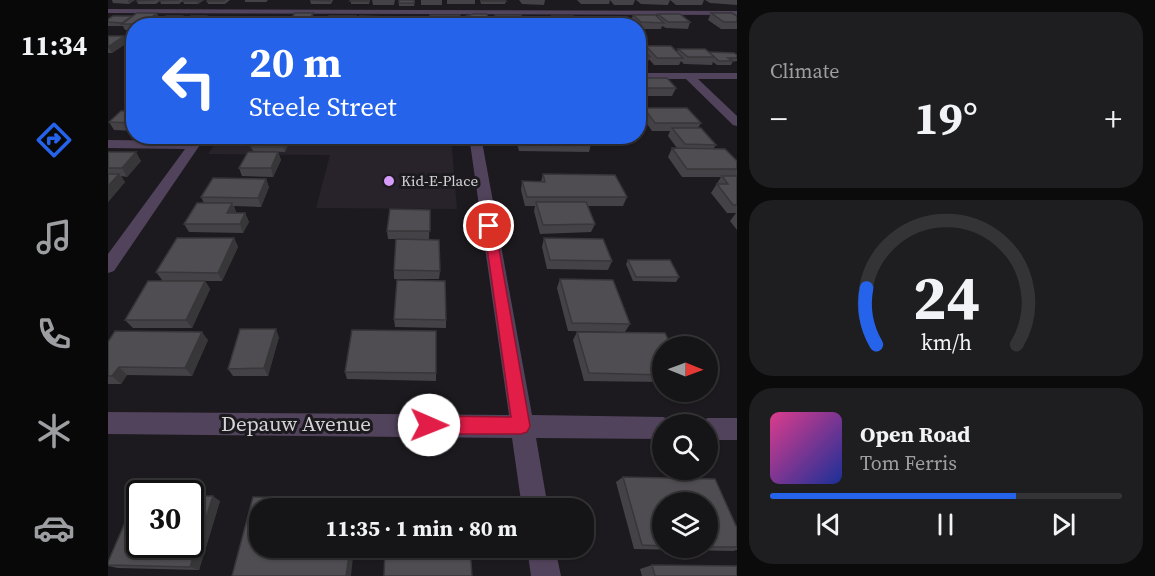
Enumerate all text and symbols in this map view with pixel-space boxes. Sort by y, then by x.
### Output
text: 11:34 [21,27,87,64]
text: 20 m [249,33,342,91]
icon: left [150,42,228,120]
text: Climate [770,57,839,85]
text: 19° [914,87,978,149]
text: Steele Street [249,88,397,125]
text: − [770,96,788,141]
text: + [1104,96,1122,141]
icon: directions [33,119,75,161]
place label: Kid-E-Place [401,170,478,191]
marker: Kid-E-Place [382,174,396,188]
pin [463,200,514,251]
icon: arrive [472,209,505,242]
icon: music [33,216,75,258]
text: 24 [912,254,980,340]
icon: phone [33,313,75,355]
text: km/h [920,328,972,357]
north arrow [652,336,718,402]
map controls [652,336,718,558]
position arrow [397,393,461,457]
street label: Depauw Avenue [221,409,371,438]
icon: climate [33,410,75,452]
button: search [652,414,718,480]
text: Open Road [860,419,970,449]
text: Tom Ferris [860,449,957,477]
speed limit sign: 30 [126,480,204,558]
button: layers [652,492,718,558]
icon: car [33,507,75,549]
icon: previous [812,508,845,541]
icon: pause [929,508,962,541]
icon: next [1047,508,1080,541]
text: 11:35 · 1 min · 80 m [326,513,517,543]

